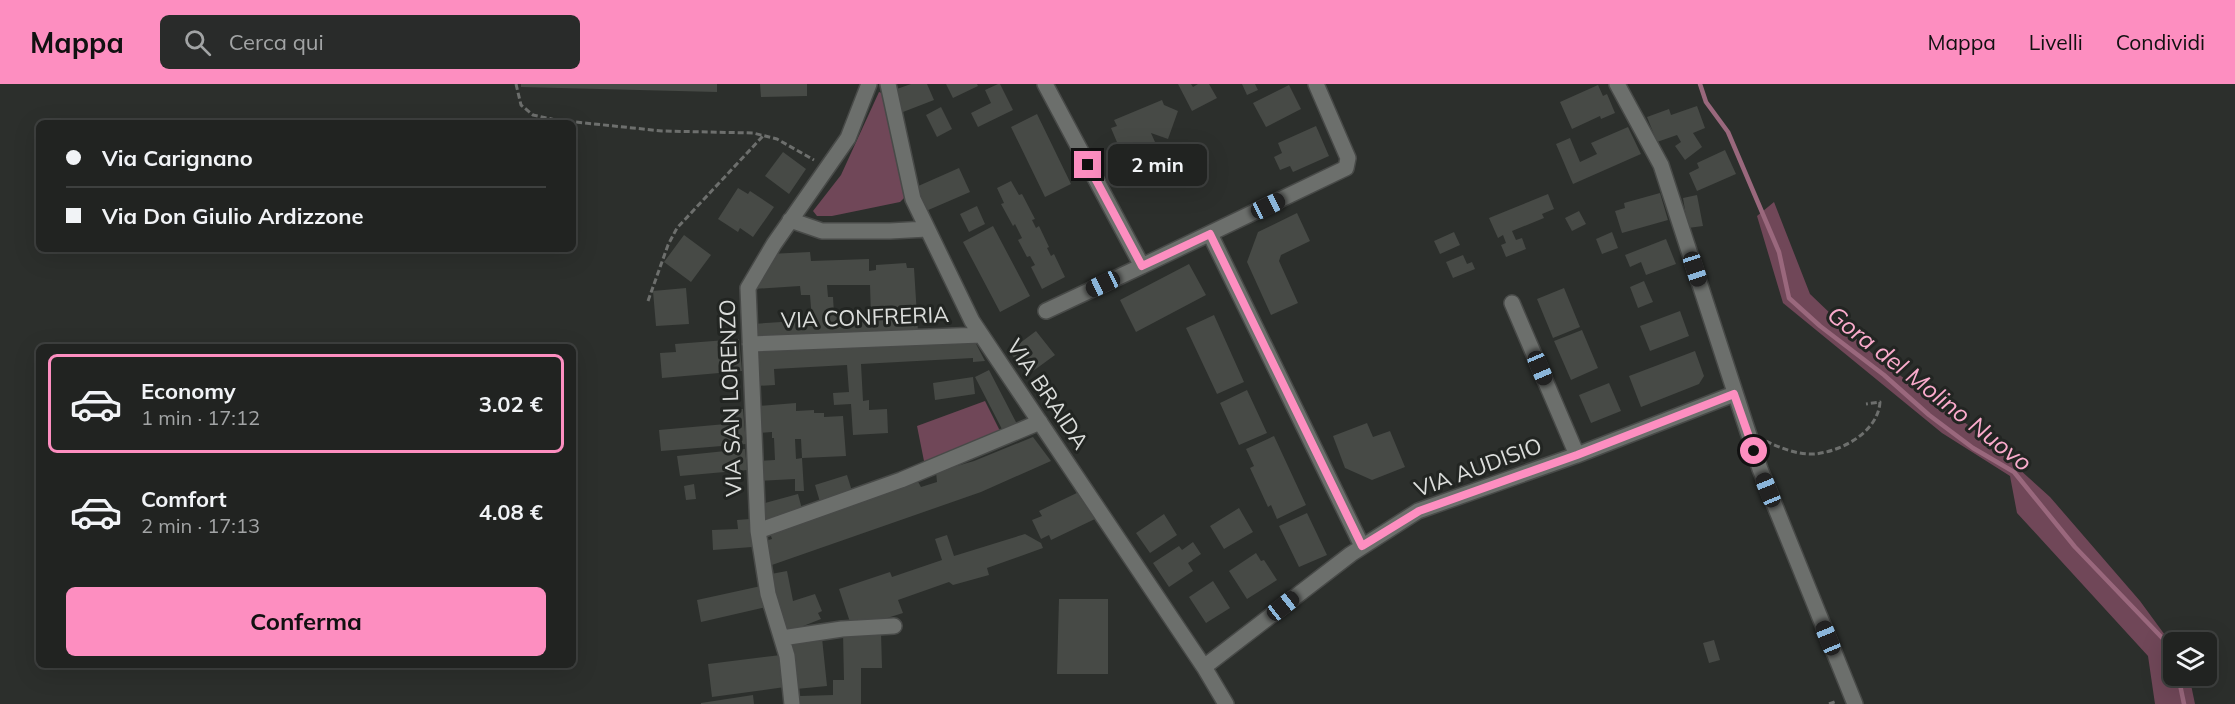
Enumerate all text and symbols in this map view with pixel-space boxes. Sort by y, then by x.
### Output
search box [160,15,580,69]
text: Mappa [30,25,124,60]
icon: search [181,26,214,59]
text: Cerca qui [229,28,324,56]
text: Mappa [1927,29,1996,55]
text: Livelli [2029,29,2083,55]
text: Condividi [2116,29,2205,55]
text: Via Carignano [102,144,253,172]
callout: 2 min [1109,144,1208,186]
route end [1074,151,1101,178]
text: 2 min [1131,152,1184,177]
car [1248,190,1288,222]
text: Via Don Giulio Ardizzone [102,202,364,230]
car [1681,249,1709,289]
car [1083,268,1123,300]
street label: VIA SAN LORENZO [713,299,747,497]
water label: Gora del Molino Nuovo [1822,299,2038,477]
street label: VIA CONFRERIA [780,300,950,334]
street label: VIA BRAIDA [1001,333,1095,455]
car [1525,348,1555,388]
icon: car [69,377,123,431]
text: Economy [141,377,236,405]
text: 3.02 € [479,390,543,418]
text: 1 min · 17:12 [141,405,260,430]
street label: VIA AUDISIO [1410,431,1546,503]
route start [1740,437,1767,464]
car [1753,470,1783,510]
icon: car [69,485,123,539]
text: Comfort [141,485,227,513]
text: 4.08 € [479,498,543,526]
text: 2 min · 17:13 [141,513,260,538]
button: Conferma [66,587,546,656]
car [1263,588,1303,624]
car [1813,618,1843,658]
map controls [2163,632,2217,686]
button: layers [2163,632,2217,686]

